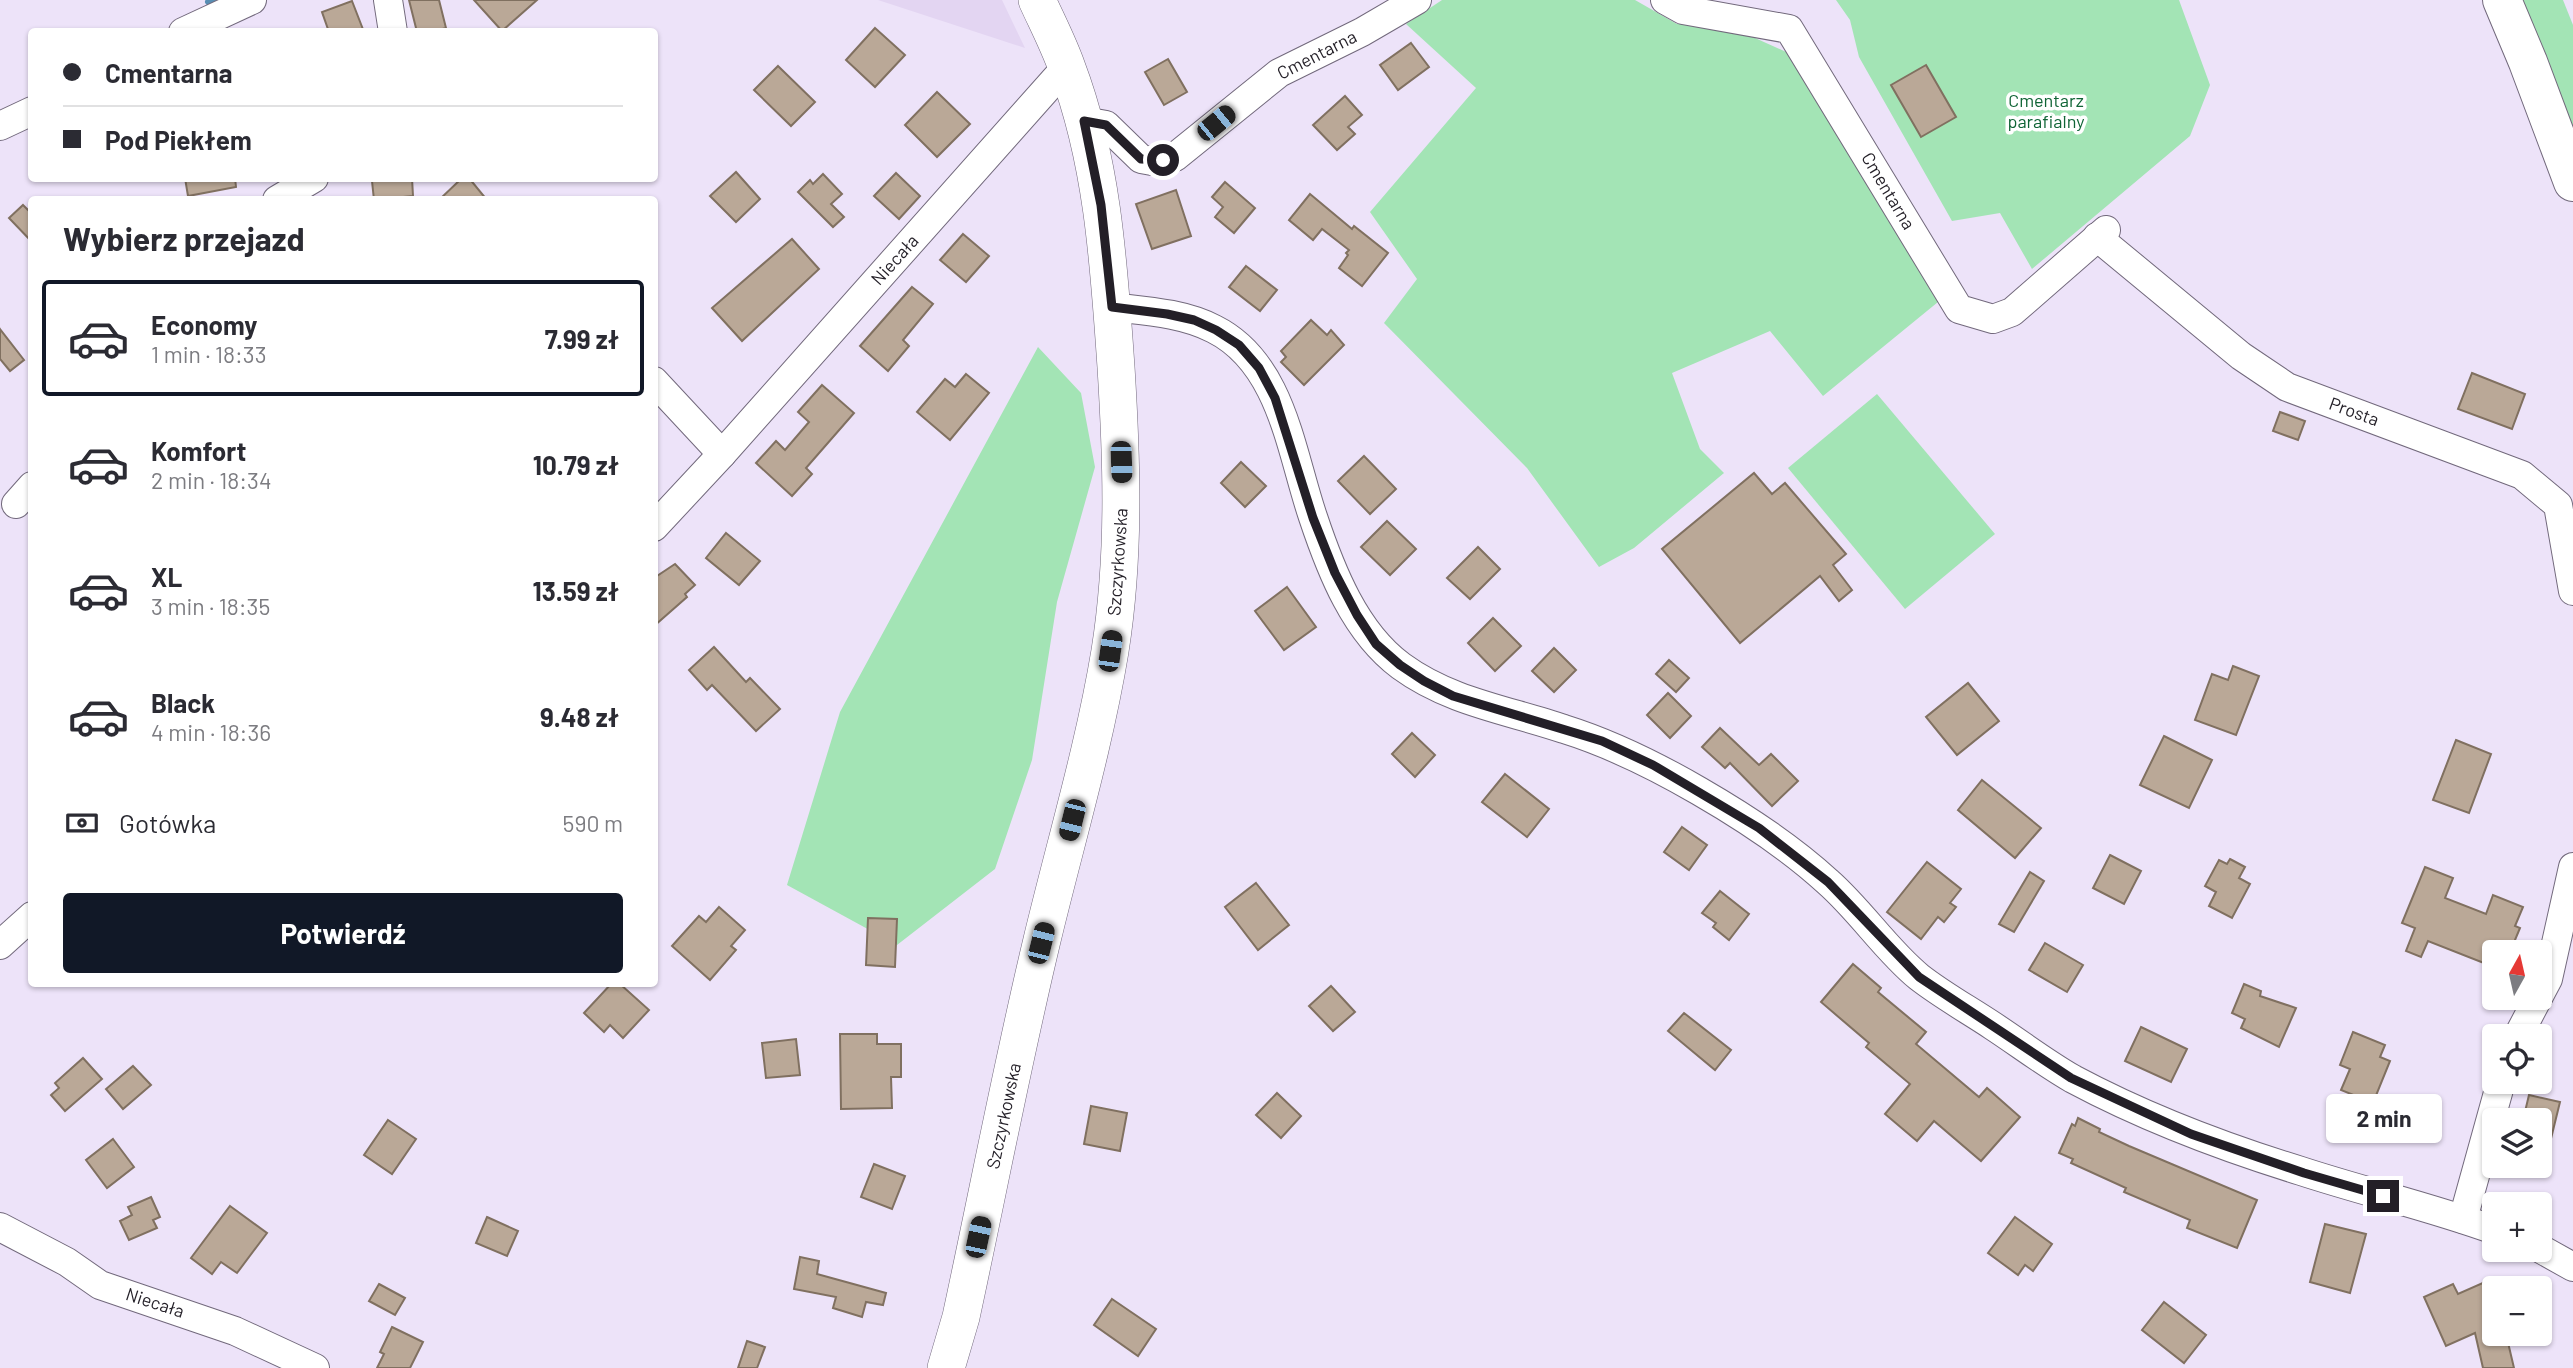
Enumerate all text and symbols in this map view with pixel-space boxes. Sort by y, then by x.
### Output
street label: Cmentarna [1273,25,1360,83]
text: Cmentarna [105,57,232,88]
park label: Cmentarz parafialny [2007,89,2085,132]
car [1194,102,1239,144]
text: Pod Piekłem [105,124,252,155]
route start [1147,144,1179,176]
street label: Cmentarna [1857,148,1920,233]
text: Wybierz przejazd [63,219,305,257]
street label: Niecała [866,230,923,289]
icon: car [67,307,130,370]
text: Economy [151,309,257,340]
text: 7.99 zł [545,323,619,354]
text: 1 min · 18:33 [151,340,266,368]
street label: Prosta [2326,392,2382,430]
icon: car [67,433,130,496]
text: Komfort [151,435,246,466]
car [1110,441,1133,483]
text: 10.79 zł [533,449,619,480]
text: 2 min · 18:34 [151,466,272,494]
street label: Szczyrkowska [1102,507,1132,617]
icon: car [67,559,130,622]
text: XL [151,561,182,592]
text: 13.59 zł [532,575,619,606]
text: 3 min · 18:35 [151,592,270,620]
car [1097,629,1124,673]
icon: car [67,685,130,748]
text: Black [151,687,215,718]
text: 9.48 zł [540,701,619,732]
text: 4 min · 18:36 [151,718,271,746]
car [1057,797,1088,843]
icon: cash [63,804,101,842]
text: Gotówka [119,807,216,838]
text: 590 m [563,809,623,837]
button: Potwierdź [63,893,623,973]
car [1026,920,1057,966]
north arrow [2482,940,2552,1010]
map controls [2482,940,2552,1346]
button: locate [2482,1024,2552,1094]
street label: Szczyrkowska [981,1061,1025,1171]
callout: 2 min [2325,1094,2441,1144]
text: 2 min [2356,1104,2412,1132]
button: layers [2482,1108,2552,1178]
route end [2367,1180,2399,1212]
button: + [2482,1192,2552,1262]
car [964,1214,993,1260]
button: − [2482,1276,2552,1346]
street label: Niecała [123,1282,187,1322]

